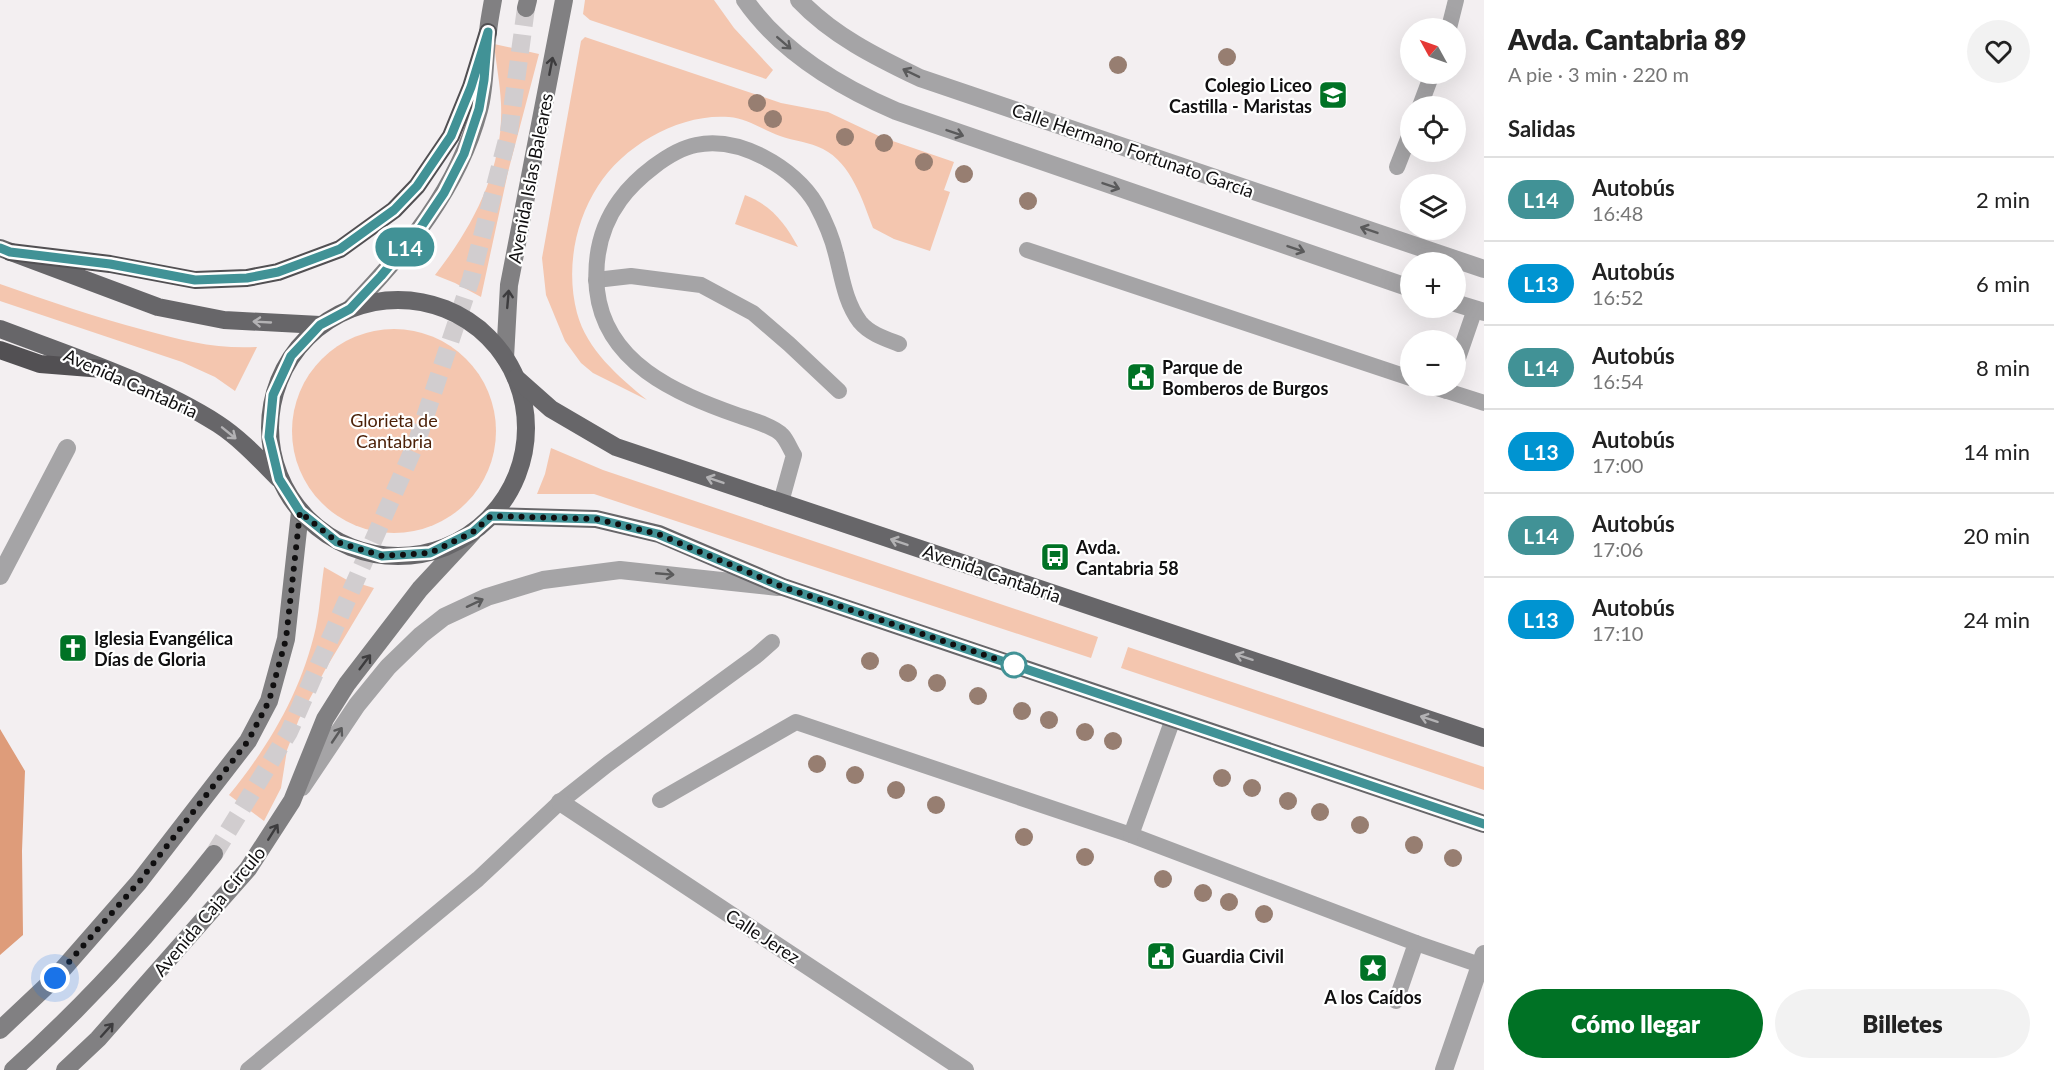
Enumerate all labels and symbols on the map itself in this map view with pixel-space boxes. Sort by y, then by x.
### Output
north arrow [1400,18,1466,84]
one-way arrow [776,37,792,50]
one-way arrow [546,57,557,76]
one-way arrow [902,67,920,79]
place label: Colegio Liceo Castilla - Maristas [1169,74,1312,117]
school or university icon: Colegio Liceo Castilla - Maristas [1317,79,1349,111]
street label: Avenida Islas Baleares [503,91,557,265]
street label: Calle Hermano Fortunato García [1009,98,1257,202]
one-way arrow [945,128,964,139]
one-way arrow [1101,181,1120,192]
one-way arrow [1360,224,1379,235]
line badge: L14 [370,228,440,266]
one-way arrow [1286,244,1305,255]
one-way arrow [503,290,514,310]
one-way arrow [252,316,272,327]
street label: Avenida Cantabria [61,344,201,422]
place label: Parque de Bomberos de Burgos [1162,356,1328,399]
public building icon: Parque de Bomberos de Burgos [1125,361,1157,393]
park label: Glorieta de Cantabria [350,409,438,452]
one-way arrow [221,426,236,440]
one-way arrow [706,473,725,484]
one-way arrow [890,536,909,547]
place label: Avda. Cantabria 58 [1075,536,1179,579]
street label: Avenida Cantabria [920,539,1064,607]
bus stop icon: Avda. Cantabria 58 [1039,541,1071,573]
one-way arrow [655,569,675,580]
one-way arrow [465,596,483,608]
place label: Iglesia Evangélica Días de Gloria [94,627,233,670]
church icon: Iglesia Evangélica Días de Gloria [57,632,89,664]
one-way arrow [1235,651,1254,662]
unlabelled marker [1001,652,1027,678]
one-way arrow [358,654,371,670]
one-way arrow [1419,713,1438,724]
one-way arrow [330,727,343,744]
one-way arrow [267,824,279,841]
street label: Avenida Caja Círculo [148,842,270,980]
street label: Calle Jerez [722,904,804,968]
public building icon: Guardia Civil [1145,940,1177,972]
place label: Guardia Civil [1182,945,1284,967]
place icon: A los Caídos [1357,952,1389,984]
your location [40,963,70,993]
place label: A los Caídos [1323,986,1422,1008]
one-way arrow [100,1022,114,1037]

